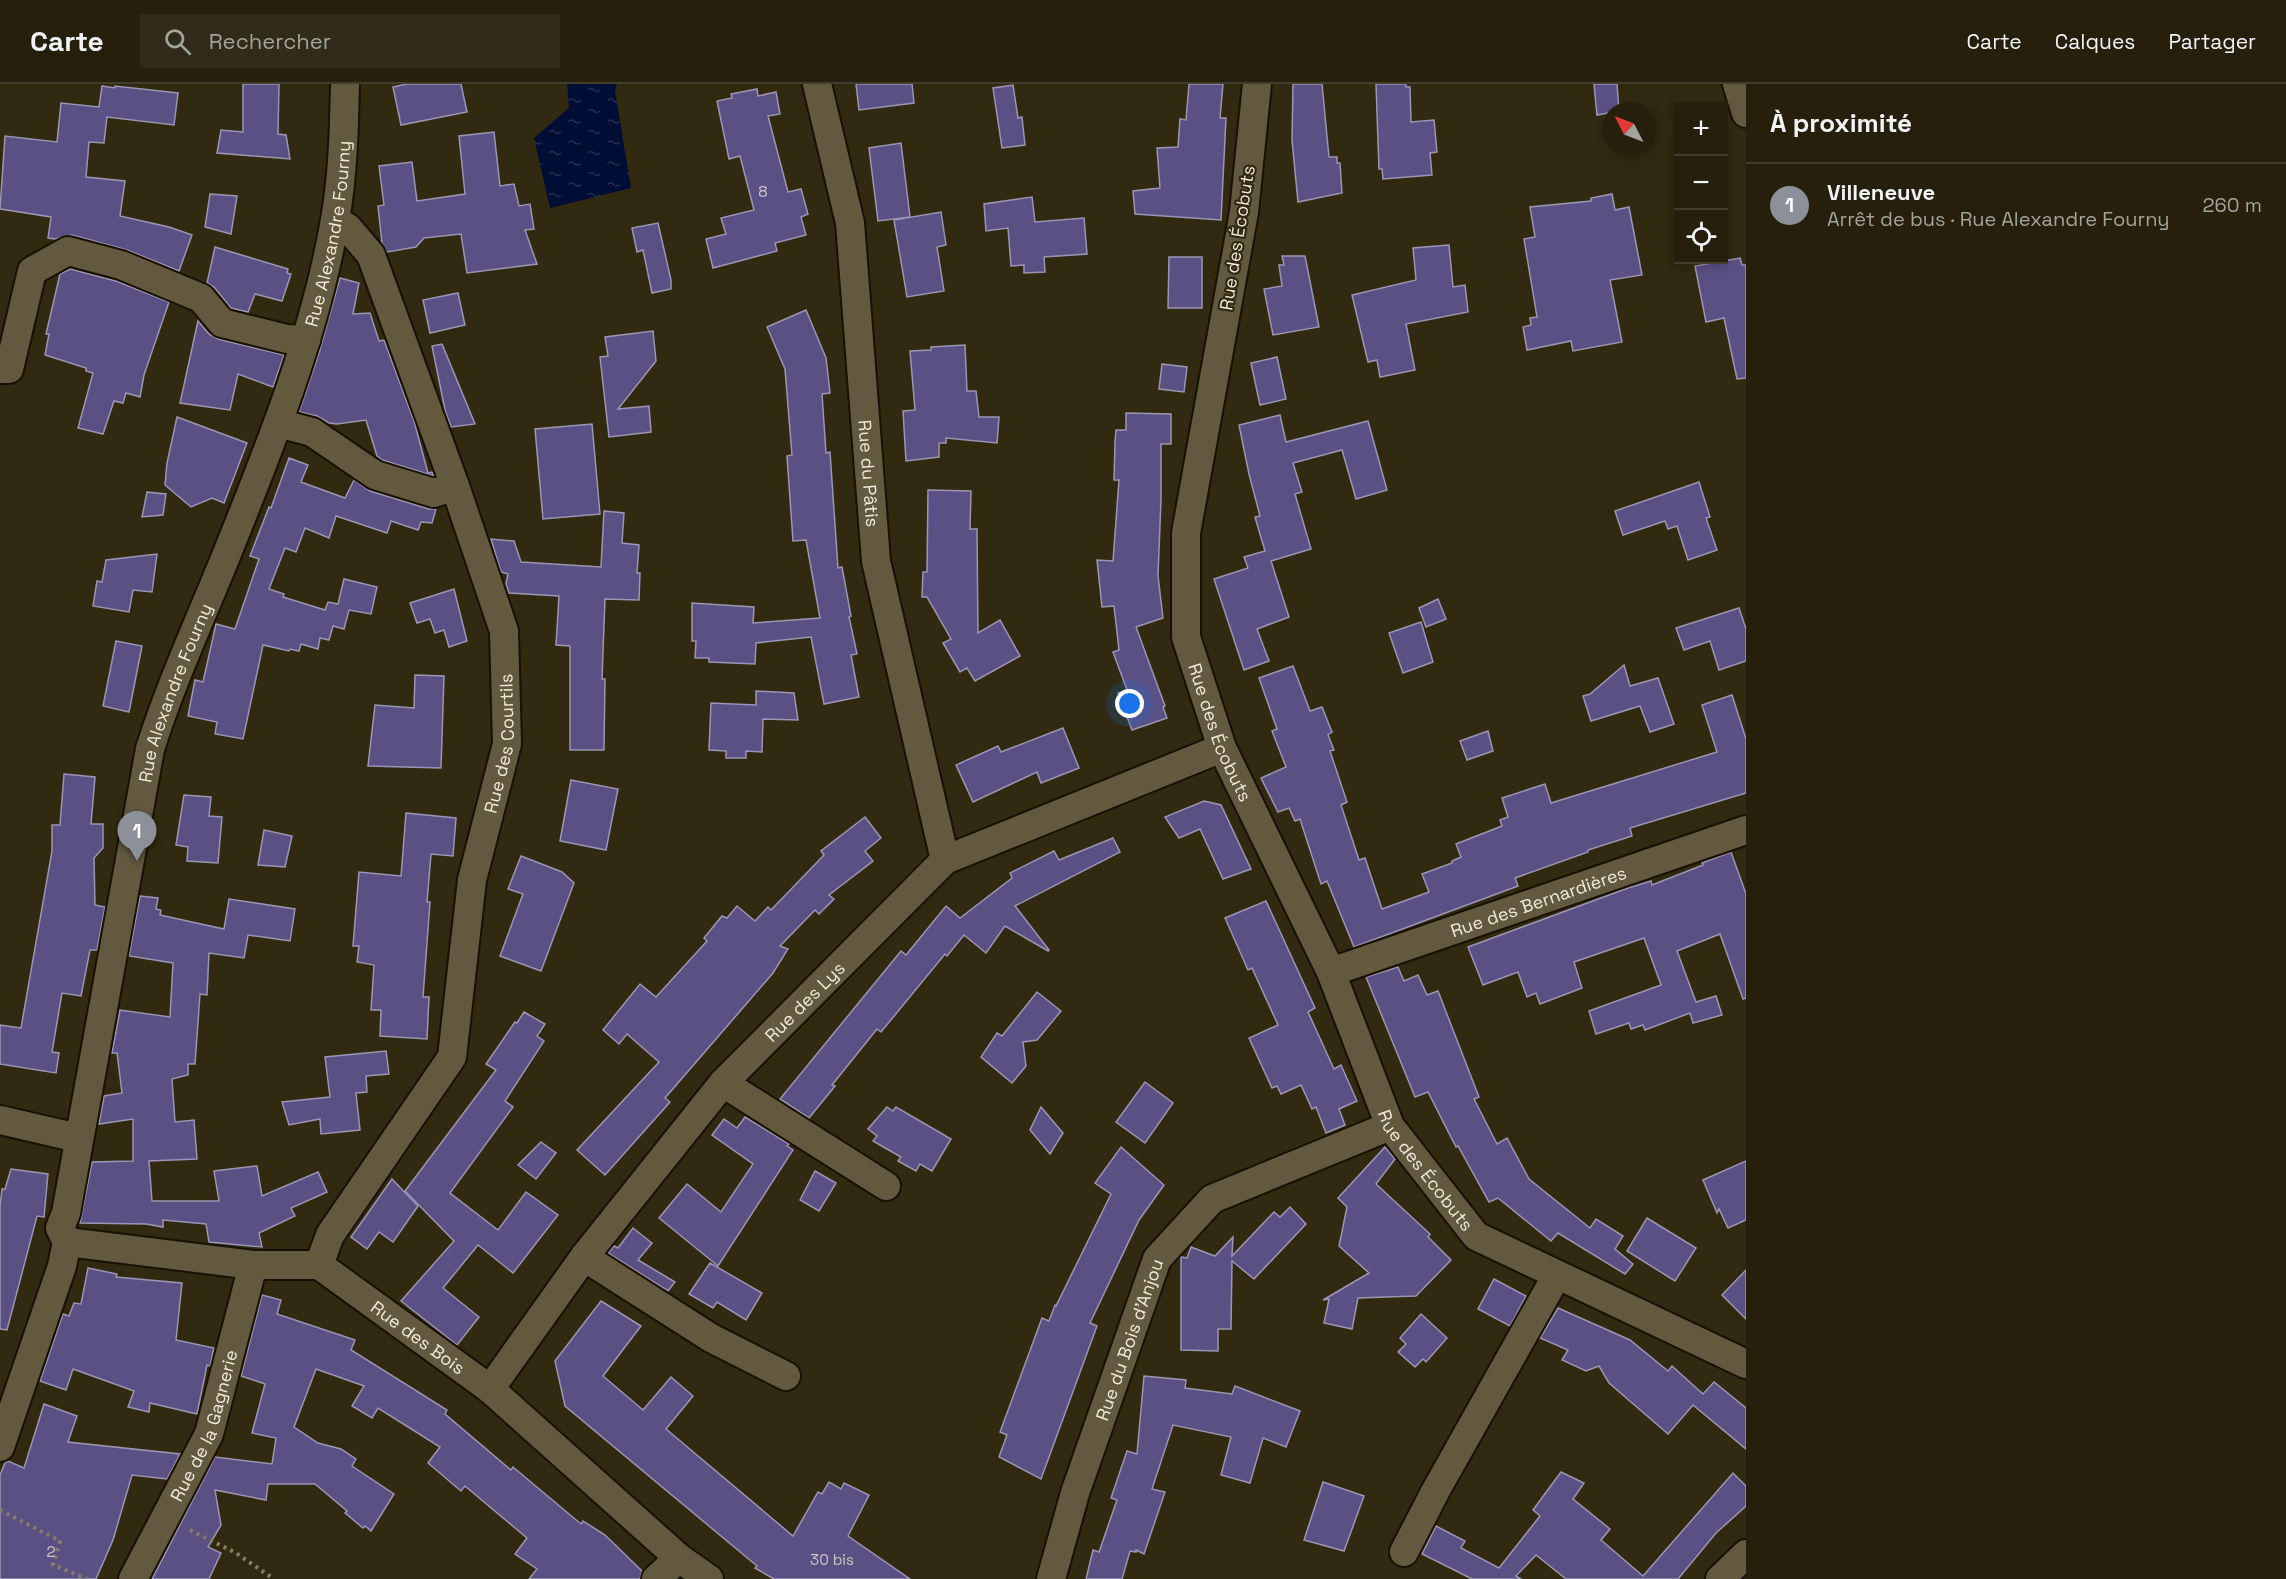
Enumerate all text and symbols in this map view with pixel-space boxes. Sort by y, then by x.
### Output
search box [140,14,560,68]
text: Carte [30,23,104,59]
icon: search [161,25,194,58]
text: Rechercher [209,27,331,55]
text: Carte [1967,28,2022,55]
text: Calques [2055,28,2135,55]
text: Partager [2168,28,2256,55]
north arrow [1602,102,1656,156]
map controls [1674,102,1728,264]
button: + [1674,102,1728,156]
text: À proximité [1770,106,1912,140]
street label: Rue Alexandre Fourny [299,140,355,329]
button: − [1674,156,1728,210]
street label: Rue des Écobuts [1214,164,1260,312]
text: Villeneuve [1827,178,1935,206]
house number: 8 [758,182,768,201]
text: 1 [1785,192,1794,218]
text: 260 m [2203,192,2262,218]
text: Arrêt de bus · Rue Alexandre Fourny [1827,206,2169,232]
button: locate [1674,210,1728,264]
street label: Rue du Pâtis [854,419,885,528]
street label: Rue Alexandre Fourny [133,600,217,784]
street label: Rue des Écobuts [1184,660,1258,805]
street label: Rue des Courtils [478,673,519,816]
your location [1115,689,1144,718]
pin: 1 [118,812,156,861]
street label: Rue des Bernardières [1447,860,1629,942]
street label: Rue des Lys [759,956,849,1046]
street label: Rue des Écobuts [1373,1106,1479,1235]
street label: Rue du Bois d'Anjou [1090,1255,1168,1424]
street label: Rue des Bois [367,1295,470,1379]
street label: Rue de la Gagnerie [164,1347,242,1505]
house number: 2 [46,1542,56,1561]
house number: 30 bis [810,1550,854,1569]

